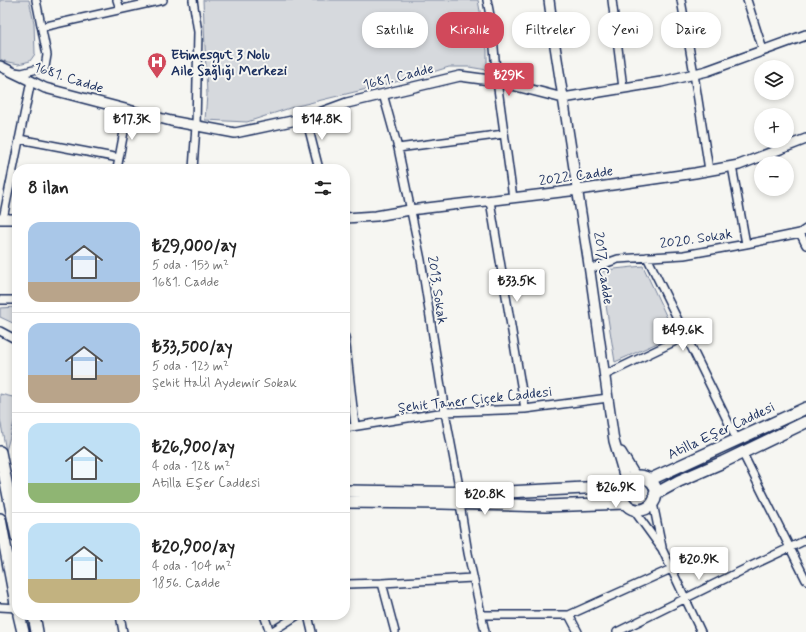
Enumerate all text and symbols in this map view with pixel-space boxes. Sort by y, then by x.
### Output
chip: Satılık [362,12,428,48]
chip: Kiralık [436,12,504,48]
chip: Filtreler [512,12,590,48]
chip: Yeni [598,12,653,48]
chip: Daire [661,12,721,48]
place label: Etimesgut 3 Nolu Aile Sağlığı Merkezi [171,46,287,81]
hospital icon: Etimesgut 3 Nolu Aile Sağlığı Merkezi [146,51,168,79]
street label: 1681. Cadde [32,58,106,98]
street label: 1681. Cadde [361,59,436,94]
map controls [754,60,794,196]
button: layers [754,60,794,100]
pin: ₺29K [485,63,533,97]
text: ₺29K [494,67,524,84]
pin: ₺17.3K [99,107,165,141]
pin: ₺14.8K [289,107,355,141]
button: + [754,108,794,148]
text: ₺17.3K [113,111,151,128]
text: ₺14.8K [302,111,342,128]
button: − [754,156,794,196]
street label: 2022. Cadde [538,162,614,190]
text: 8 ilan [28,177,69,199]
icon: filters [312,177,334,199]
street label: 2020. Sokak [659,225,734,253]
street label: 2017. Cadde [589,231,617,306]
text: ₺29,000/ay [152,235,237,257]
icon: home [60,238,108,286]
street label: 2013. Sokak [423,255,451,326]
text: 5 oda · 153 m² [152,257,229,274]
pin: ₺33.5K [484,269,550,303]
text: ₺33.5K [498,273,536,290]
text: 1681. Cadde [152,274,219,291]
pin: ₺49.6K [650,318,716,352]
text: ₺49.6K [662,322,704,339]
text: ₺33,500/ay [152,336,232,358]
icon: home [60,339,108,387]
text: 5 oda · 123 m² [152,358,229,375]
text: Şehit Halil Aydemir Sokak [152,375,297,392]
street label: Şehit Taner Çiçek Caddesi [397,383,553,417]
street label: Atilla Eşer Caddesi [665,398,778,464]
text: ₺26,900/ay [152,436,235,458]
icon: home [60,439,108,487]
text: 4 oda · 128 m² [152,458,230,475]
text: Atilla Eşer Caddesi [152,475,261,492]
pin: ₺26.9K [583,475,649,509]
text: ₺26.9K [596,479,636,496]
pin: ₺20.8K [452,482,518,516]
text: ₺20.8K [465,486,505,503]
text: ₺20,900/ay [152,536,235,558]
icon: home [60,539,108,587]
pin: ₺20.9K [666,547,732,581]
text: ₺20.9K [679,551,719,568]
text: 4 oda · 104 m² [152,558,231,575]
text: 1856. Cadde [152,575,220,592]

